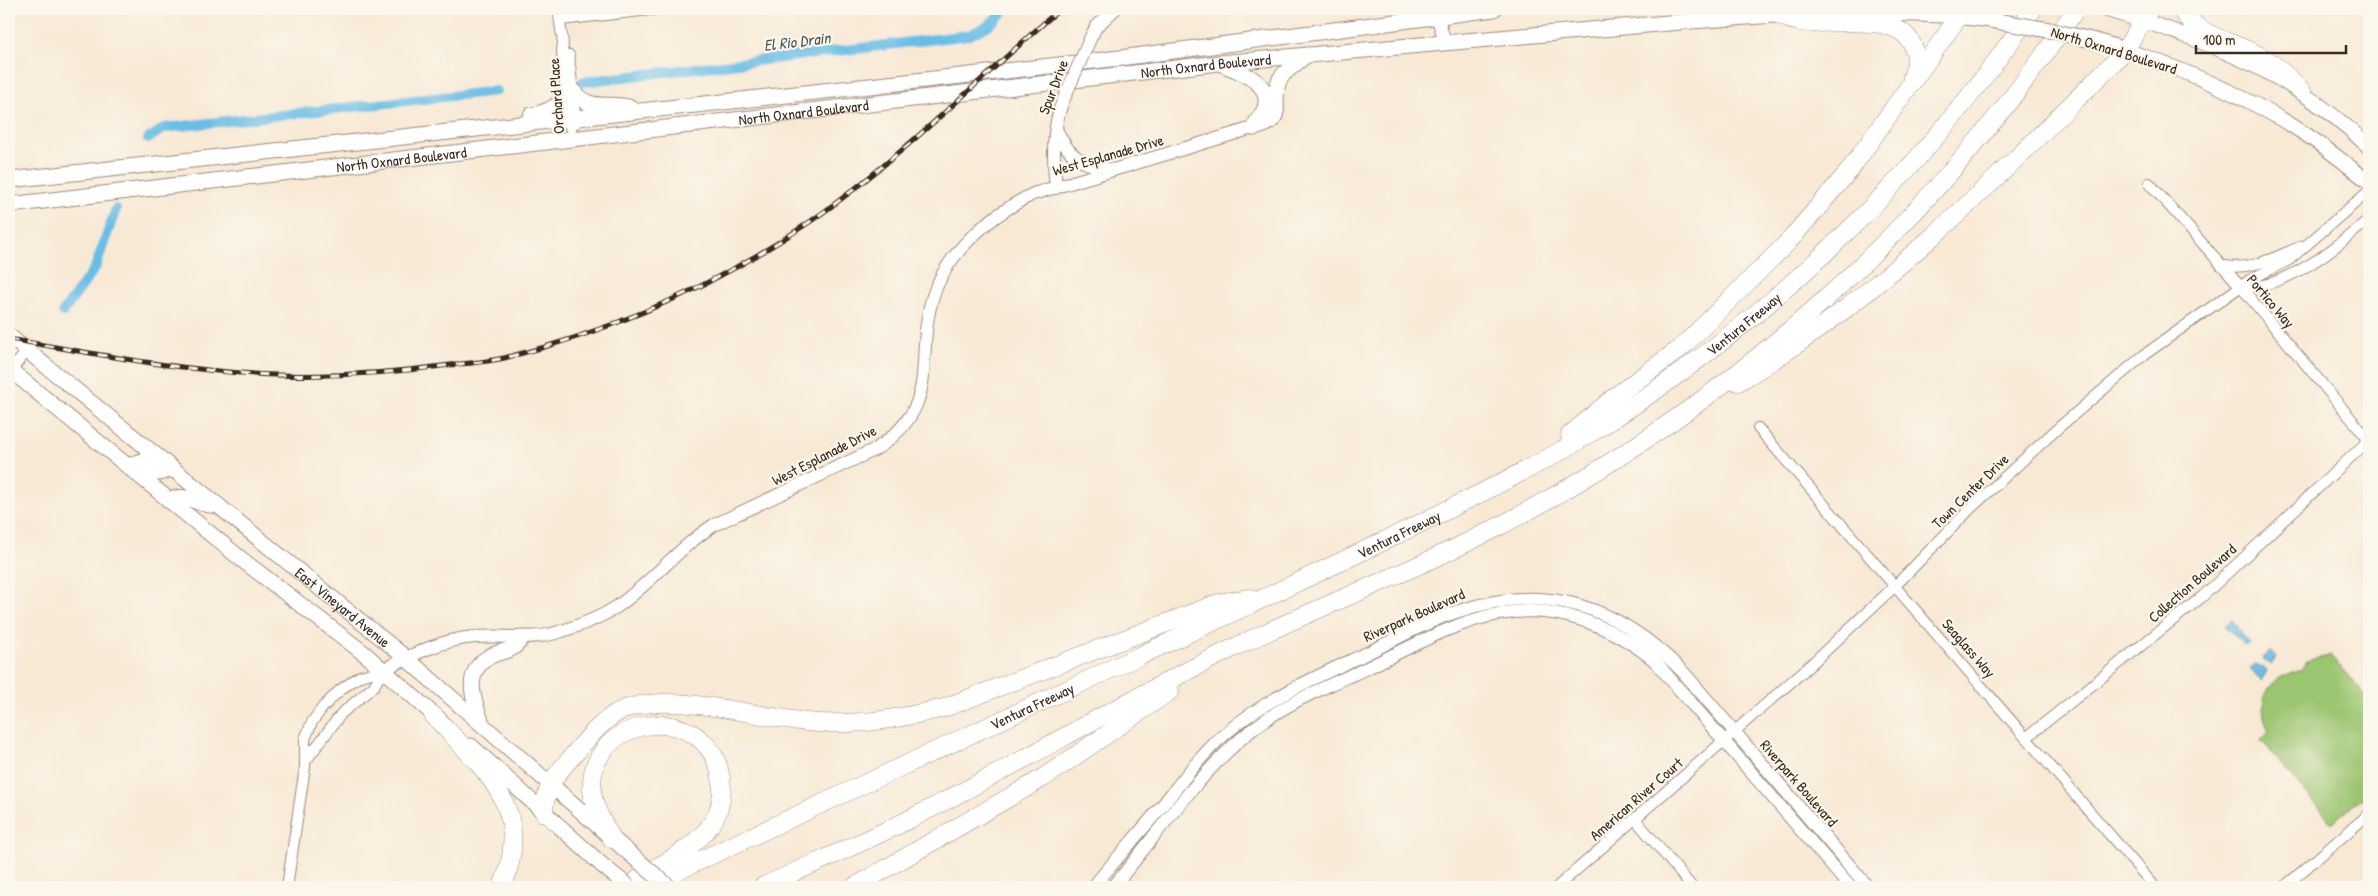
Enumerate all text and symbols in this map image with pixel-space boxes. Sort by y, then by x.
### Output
street label: North Oxnard Boulevard [2048,21,2180,79]
scale bar [2196,22,2346,54]
water label: El Rio Drain [762,26,833,56]
text: 100 m [2203,29,2236,50]
street label: North Oxnard Boulevard [1140,48,1272,83]
street label: Orchard Place [543,57,569,135]
street label: Spur Drive [1033,57,1073,117]
street label: North Oxnard Boulevard [737,94,870,130]
street label: West Esplanade Drive [1050,129,1166,181]
street label: North Oxnard Boulevard [335,141,468,177]
street label: Portico Way [2242,270,2300,332]
street label: Ventura Freeway [1702,287,1785,360]
street label: West Esplanade Drive [768,420,880,490]
street label: Town Center Drive [1927,449,2013,533]
street label: Ventura Freeway [1354,505,1444,563]
street label: Collection Boulevard [2143,539,2241,627]
street label: East Vineyard Avenue [291,562,395,652]
street label: Riverpark Boulevard [1360,583,1468,647]
street label: Seaglass Way [1938,614,2000,682]
street label: Ventura Freeway [987,677,1077,734]
street label: Riverpark Boulevard [1755,735,1843,831]
street label: American River Court [1585,752,1688,845]

